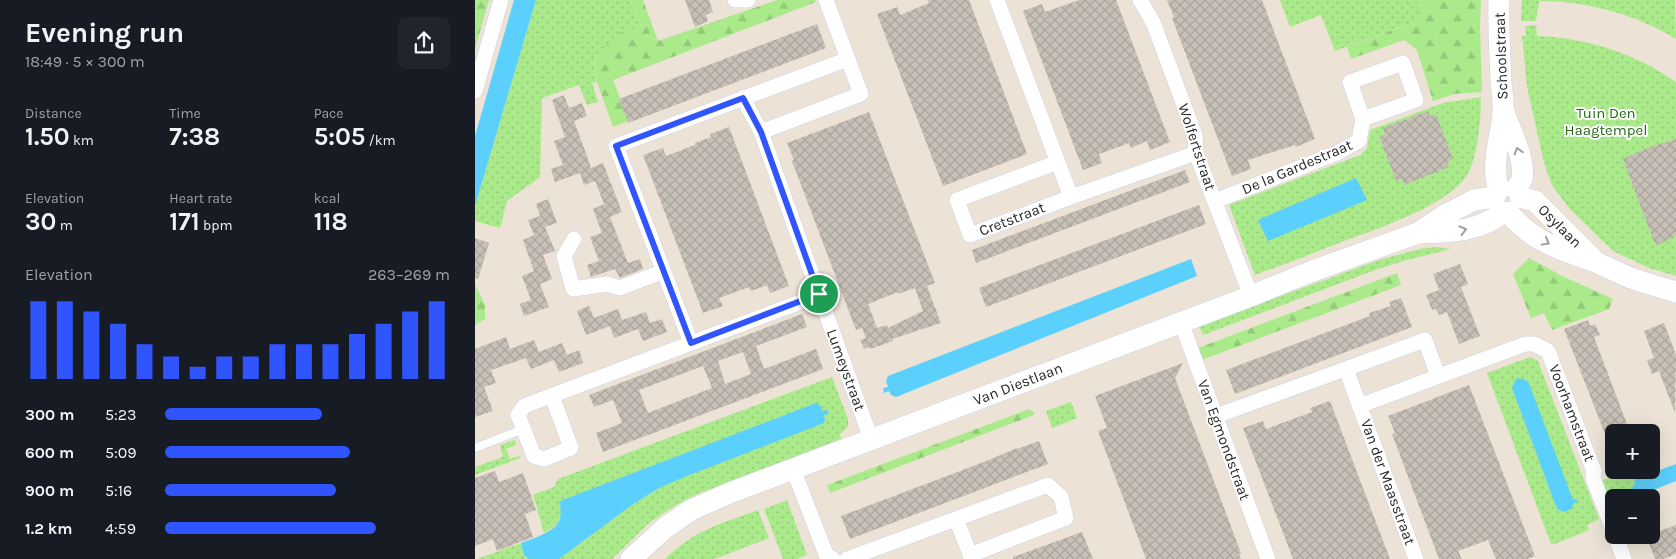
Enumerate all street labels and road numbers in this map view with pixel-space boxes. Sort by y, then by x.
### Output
street label: Schoolstraat [1490,12,1512,100]
street label: Wolfertstraat [1174,101,1220,193]
street label: De la Gardestraat [1239,135,1355,198]
street label: Cretstraat [977,198,1048,240]
street label: Osylaan [1535,201,1585,251]
street label: Lumeystraat [823,327,869,414]
street label: Van Diestlaan [971,359,1065,409]
street label: Voorhamstraat [1545,362,1599,464]
street label: Van Egmondstraat [1194,377,1254,503]
street label: Van der Maasstraat [1357,417,1419,548]

